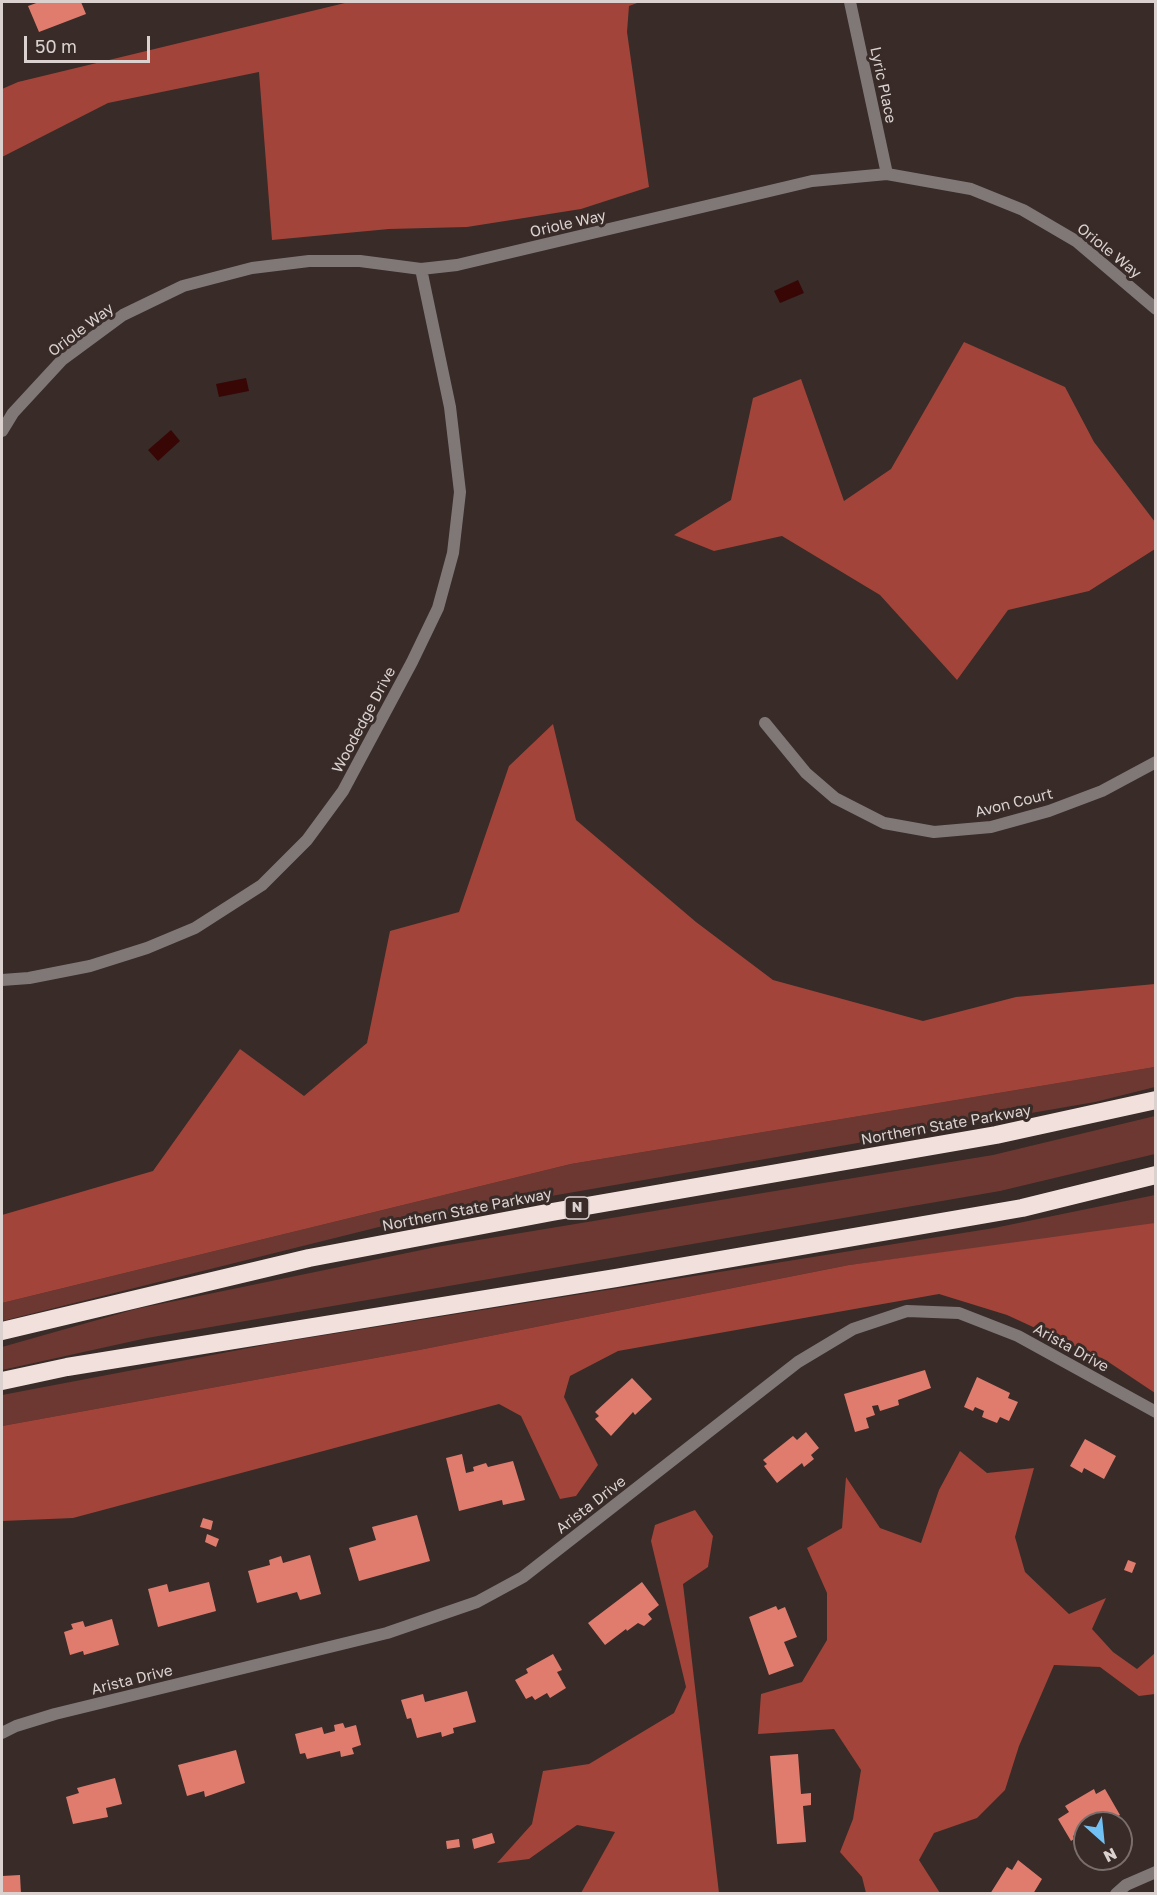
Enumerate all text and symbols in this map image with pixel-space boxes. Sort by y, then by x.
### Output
scale bar [27,24,153,62]
text: 50 m [35,35,77,57]
street label: Lyric Place [866,45,900,125]
street label: Oriole Way [528,207,608,241]
street label: Oriole Way [1073,220,1145,282]
street label: Oriole Way [45,300,117,360]
street label: Woodedge Drive [328,664,400,776]
street label: Avon Court [973,785,1055,821]
street label: Northern State Parkway [860,1101,1032,1149]
street label: Northern State Parkway [381,1185,553,1235]
road number: N [565,1197,589,1219]
street label: Arista Drive [1030,1320,1112,1376]
street label: Arista Drive [553,1472,629,1538]
street label: Arista Drive [89,1661,175,1699]
north arrow [1073,1811,1133,1871]
text: N [1100,1844,1120,1867]

